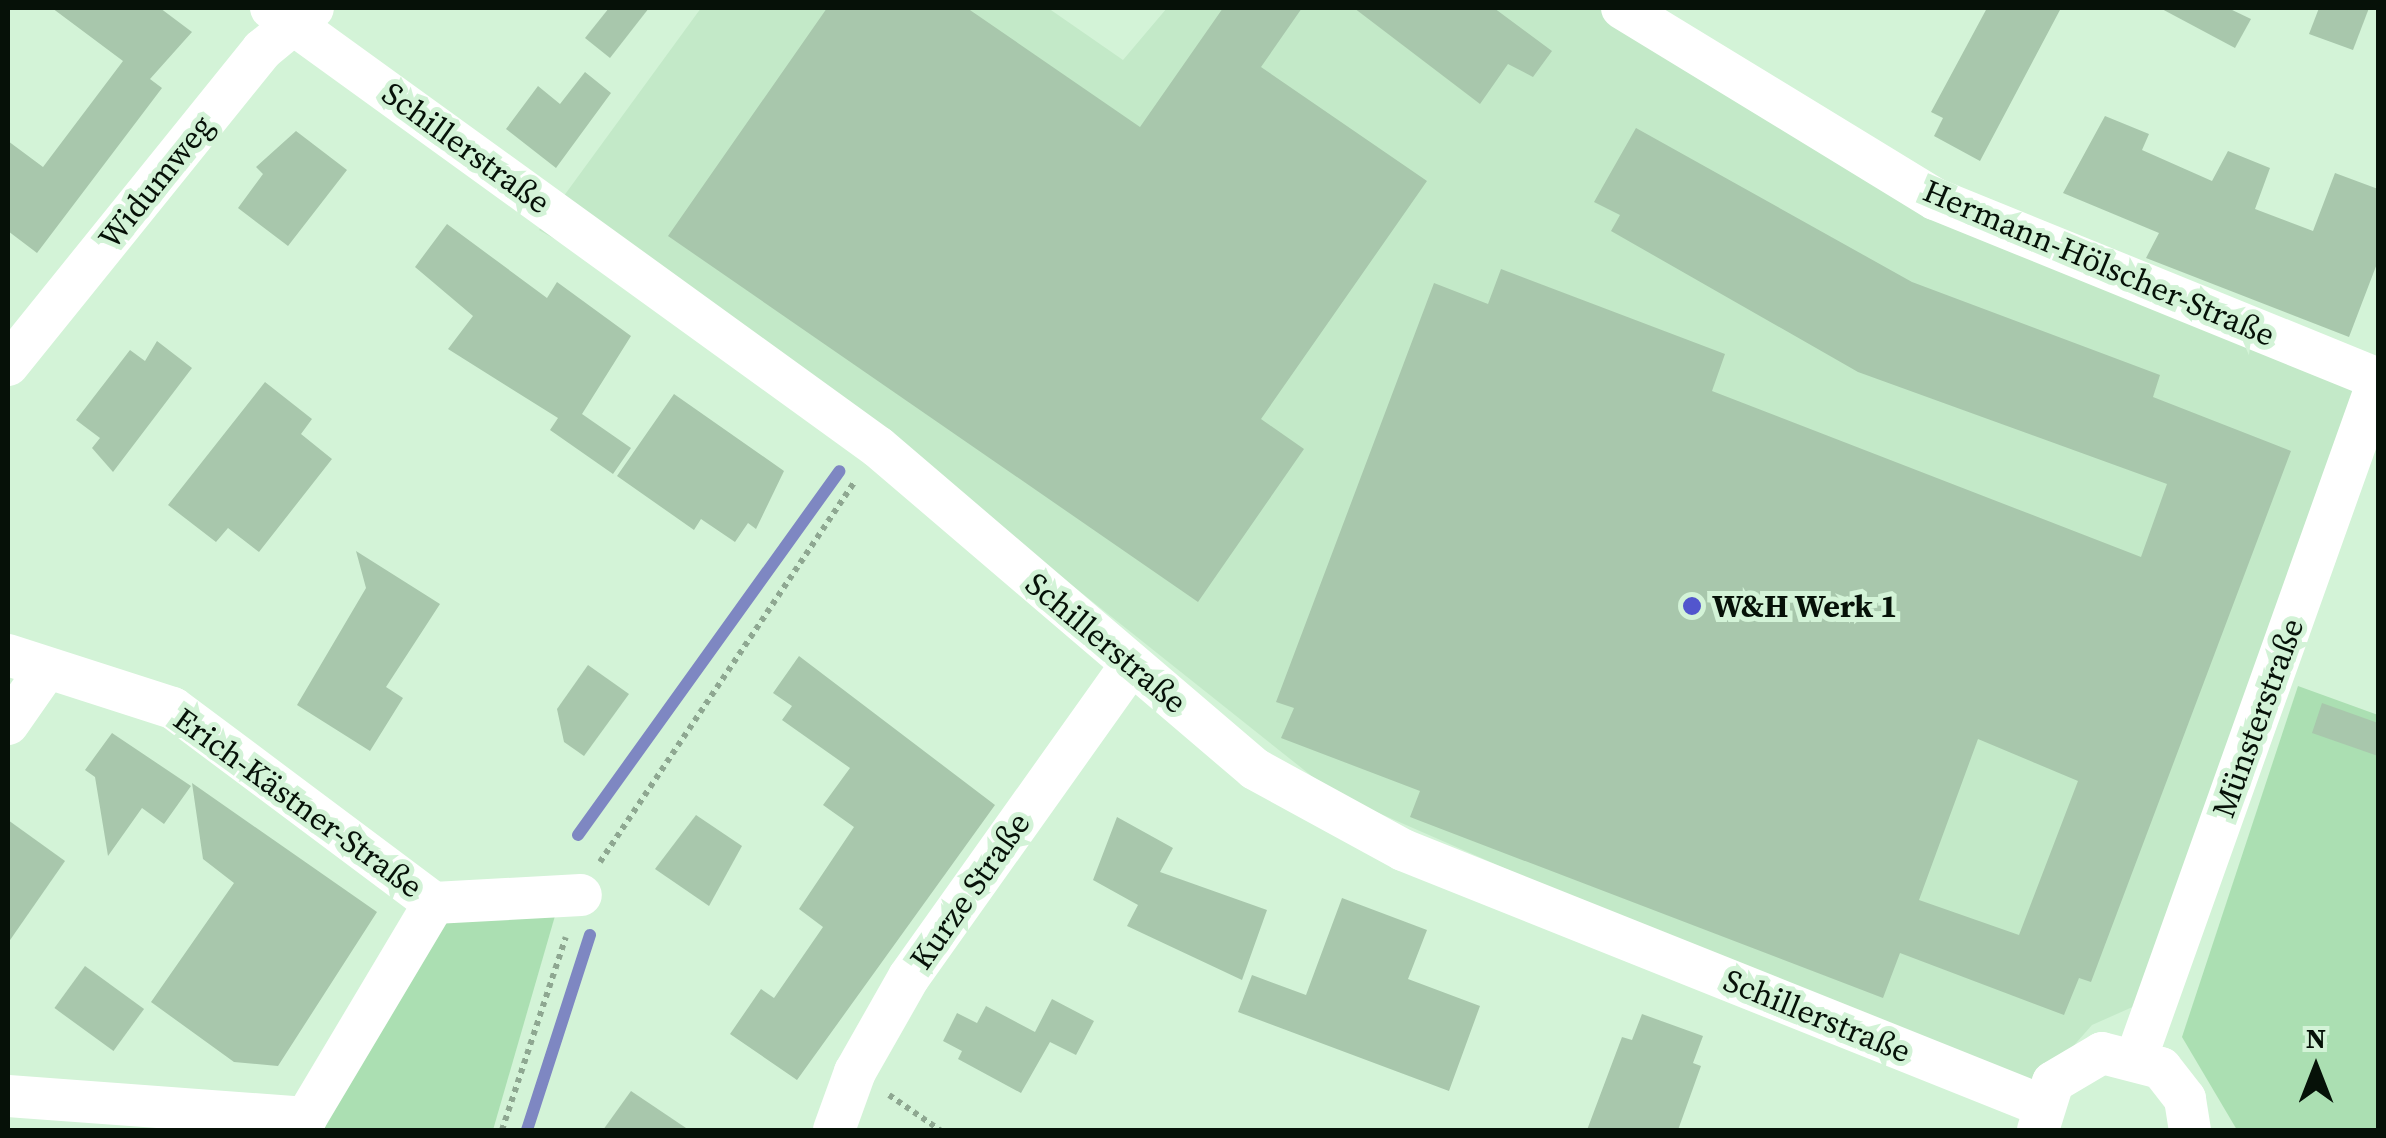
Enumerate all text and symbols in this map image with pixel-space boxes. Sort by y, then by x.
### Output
street label: Schillerstraße [375,74,557,222]
street label: Widumweg [91,107,221,257]
street label: Hermann-Hölscher-Straße [1918,171,2280,355]
street label: Schillerstraße [1018,565,1194,721]
place label: W&H Werk 1 [1712,587,1898,625]
marker: W&H Werk 1 [1681,595,1703,617]
street label: Münsterstraße [2204,613,2312,823]
street label: Erich-Kästner-Straße [166,700,430,906]
street label: Kurze Straße [902,805,1038,977]
street label: Schillerstraße [1718,961,1916,1071]
north arrow [2266,1018,2366,1118]
text: N [2306,1019,2326,1057]

